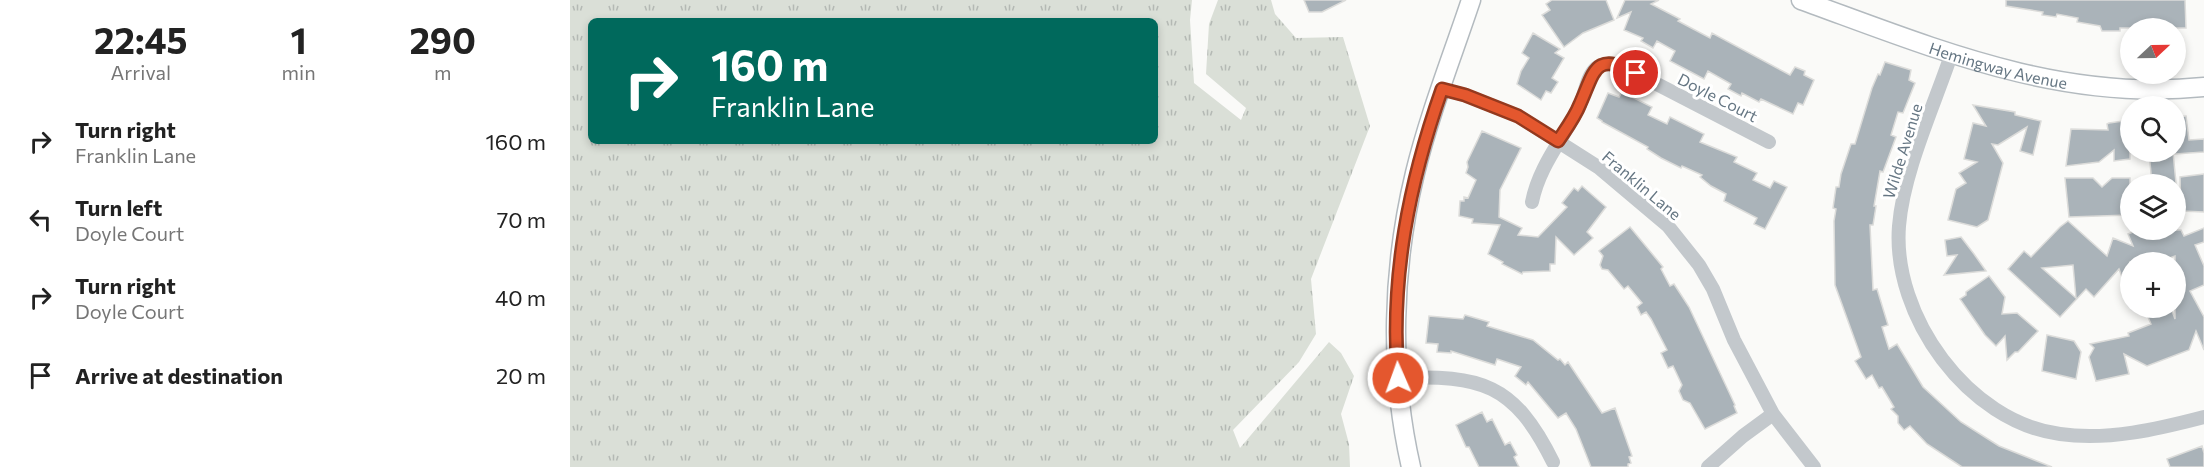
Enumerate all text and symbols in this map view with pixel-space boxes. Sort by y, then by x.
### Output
text: 22:45 [94,17,188,61]
text: 1 [290,17,307,61]
text: 290 [410,17,476,61]
north arrow [2120,18,2186,84]
map controls [2120,18,2186,318]
street label: Hemingway Avenue [1927,37,2069,92]
text: 160 m [711,38,829,90]
icon: right [612,42,690,120]
pin [1610,47,1661,98]
icon: arrive [1619,56,1652,89]
text: Arrival [111,60,171,84]
text: min [282,60,316,84]
text: m [434,60,452,84]
street label: Doyle Court [1675,69,1762,125]
text: Franklin Lane [711,90,875,123]
button: search [2120,96,2186,162]
street label: Wilde Avenue [1879,101,1925,201]
text: Turn right [75,116,176,143]
icon: right [24,125,57,158]
text: 160 m [485,128,546,155]
text: Franklin Lane [75,143,196,167]
street label: Franklin Lane [1599,147,1685,223]
button: layers [2120,174,2186,240]
text: Turn left [75,194,162,221]
icon: left [24,203,57,236]
text: 70 m [497,206,546,233]
text: Doyle Court [75,221,184,245]
button: + [2120,252,2186,318]
text: Turn right [75,272,176,299]
icon: right [24,281,57,314]
text: 40 m [495,284,546,311]
text: Doyle Court [75,299,184,323]
position arrow [1366,346,1430,410]
icon: arrive [24,359,57,392]
text: Arrive at destination [75,362,283,389]
text: 20 m [496,362,546,389]

